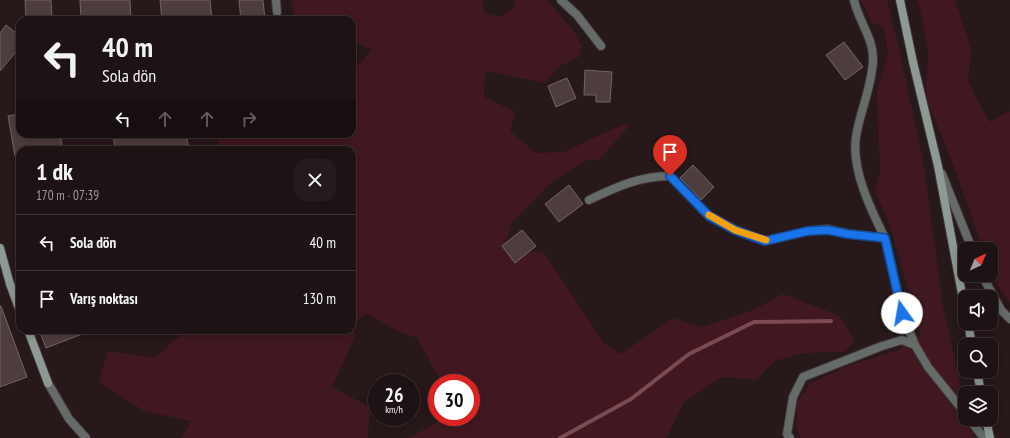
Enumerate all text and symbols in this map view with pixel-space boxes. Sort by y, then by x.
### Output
text: 40 m [102,28,153,65]
icon: left [36,32,88,84]
text: Sola dön [102,64,156,87]
icon: left [112,108,134,130]
icon: ahead [154,108,176,130]
icon: ahead [196,108,218,130]
icon: right [238,108,260,130]
pin [653,135,687,176]
icon: arrive [659,141,681,163]
text: 1 dk [36,156,73,187]
button: close [294,159,336,201]
text: 170 m · 07:39 [36,187,99,204]
icon: left [36,232,58,254]
text: Sola dön [70,233,116,252]
text: 40 m [310,233,336,252]
north arrow [958,242,998,282]
map controls [958,242,998,426]
icon: arrive [36,288,58,310]
text: Varış noktası [70,289,138,308]
text: 130 m [303,289,336,308]
button: sound [958,290,998,330]
position arrow [881,292,923,334]
button: search [958,338,998,378]
speed limit sign: 30 [428,374,480,426]
text: 26 [384,382,404,408]
button: layers [958,386,998,426]
text: km/h [385,403,403,416]

